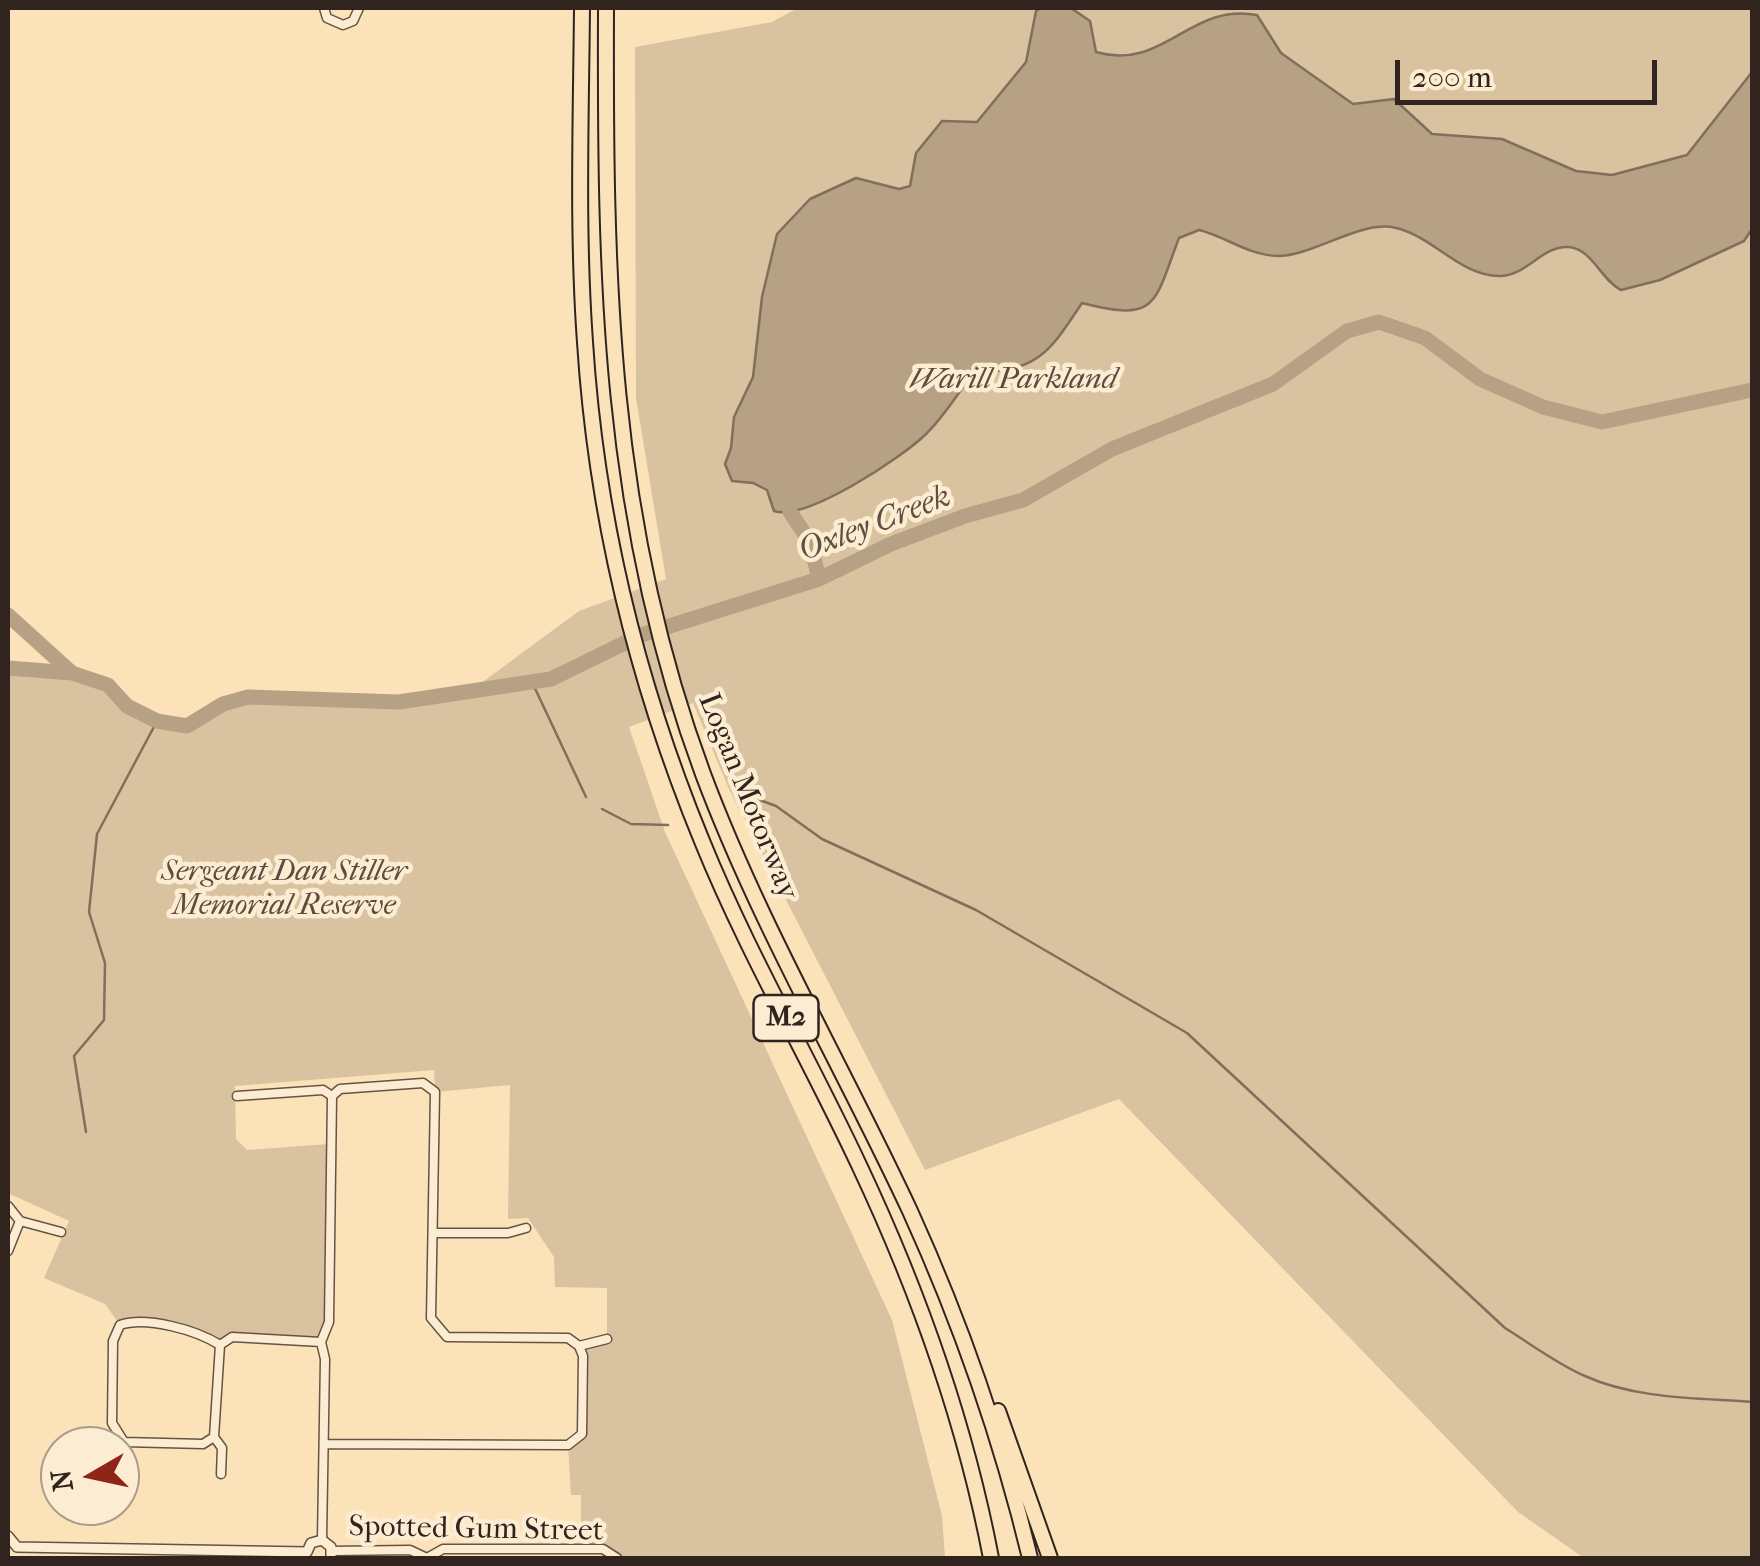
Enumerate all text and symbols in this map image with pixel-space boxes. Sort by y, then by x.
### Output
scale bar [1400,40,1662,102]
text: 200 m [1412,60,1492,95]
park label: Warill Parkland [909,363,1117,399]
water label: Oxley Creek [794,478,956,572]
street label: Logan Motorway [689,689,805,905]
park label: Sergeant Dan Stiller Memorial Reserve [161,855,407,926]
road number: M2 [754,995,818,1041]
north arrow [40,1426,140,1526]
text: N [44,1467,80,1494]
street label: Spotted Gum Street [348,1510,604,1550]

